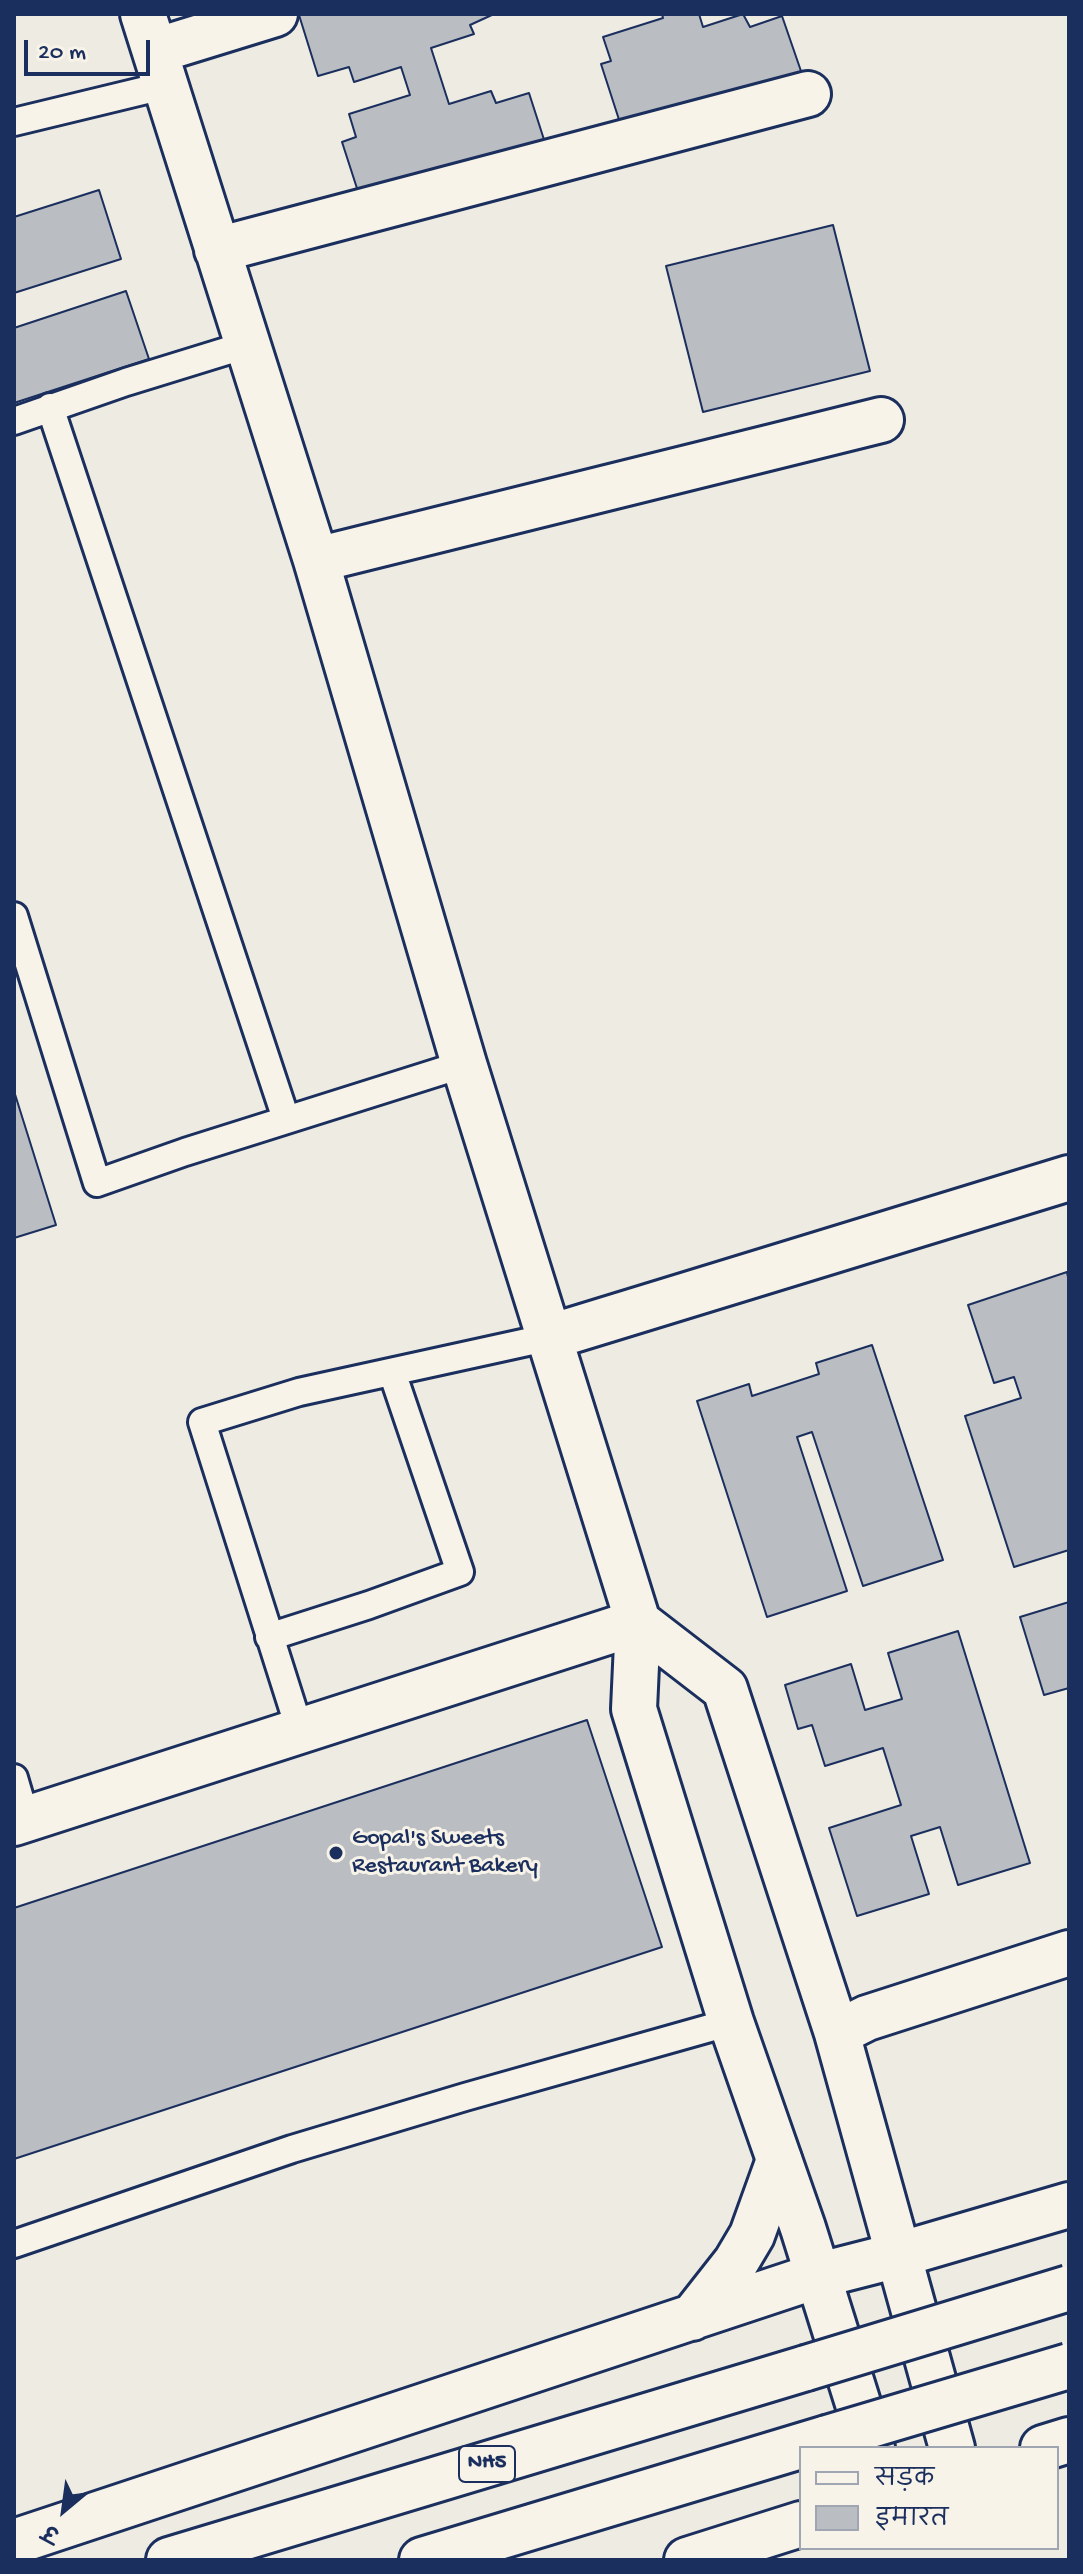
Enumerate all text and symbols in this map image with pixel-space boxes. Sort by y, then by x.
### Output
scale bar [28,24,154,74]
text: 20 m [38,39,86,68]
place label: Gopal's Sweets Restaurant Bakery [352,1825,538,1881]
marker: Gopal's Sweets Restaurant Bakery [327,1844,345,1862]
road number: NH5 [459,2446,515,2482]
legend [799,2446,1059,2550]
text: सड़क [875,2466,934,2495]
north arrow [24,2470,104,2550]
text: इमारत [875,2506,948,2535]
text: उ [40,2516,65,2546]

